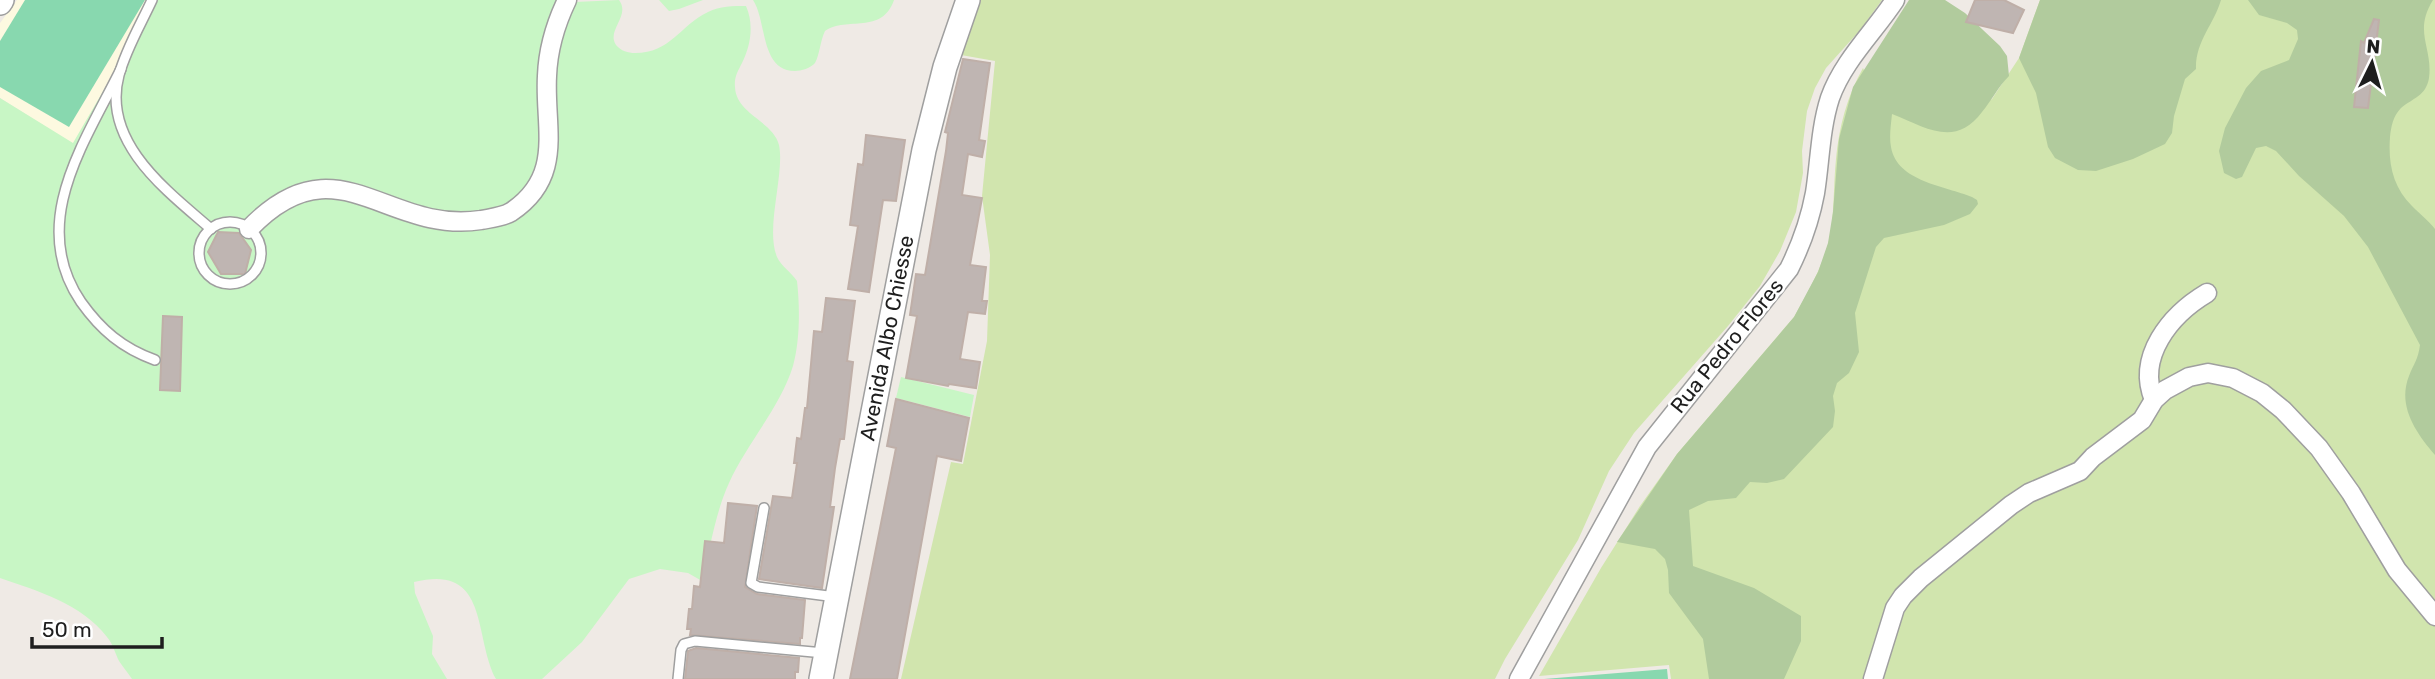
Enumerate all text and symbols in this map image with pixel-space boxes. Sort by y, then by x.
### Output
north arrow [2337,28,2407,98]
text: N [2366,35,2381,59]
street label: Avenida Albo Chiesse [854,233,919,443]
street label: Rua Pedro Flores [1665,274,1788,418]
scale bar [32,606,161,650]
text: 50 m [42,617,92,642]

